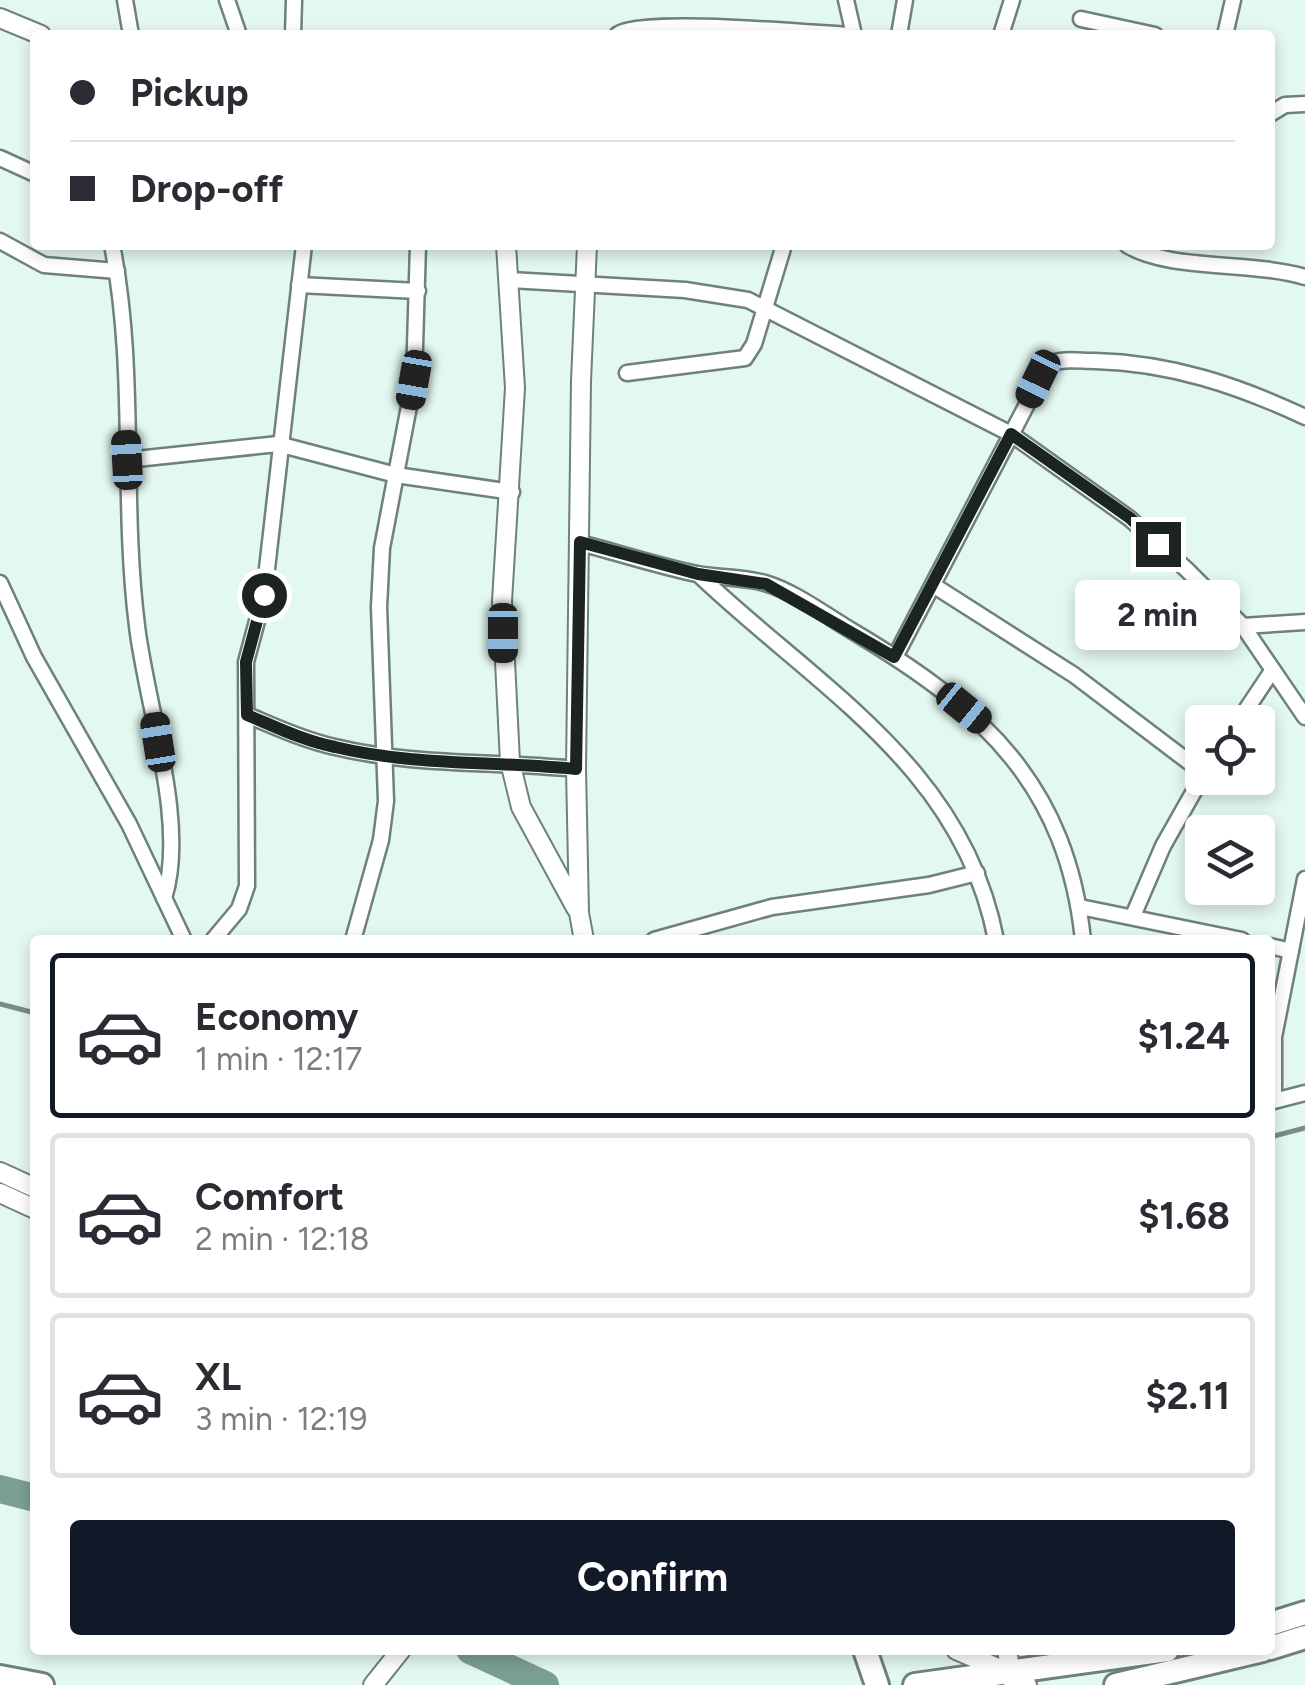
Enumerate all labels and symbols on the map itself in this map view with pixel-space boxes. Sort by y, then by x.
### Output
car [1011,345,1065,413]
car [394,348,434,412]
car [110,429,144,491]
route end [1136,522,1181,567]
route start [242,573,287,618]
callout: 2 min [1076,579,1240,649]
car [488,603,518,663]
car [931,677,997,739]
car [138,710,178,774]

